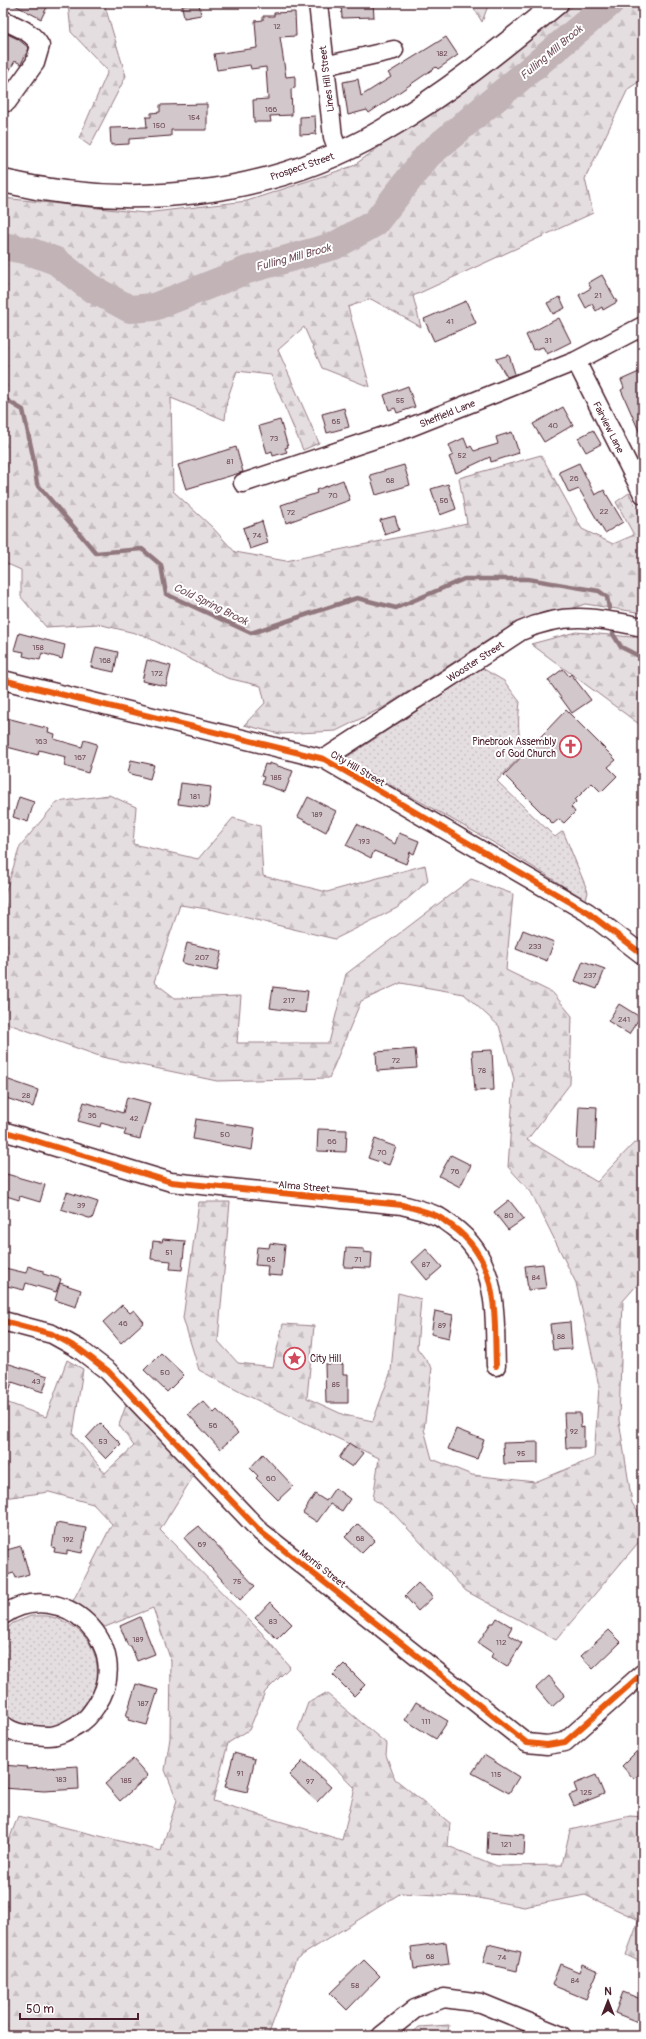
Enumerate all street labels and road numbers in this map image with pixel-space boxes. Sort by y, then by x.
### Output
street label: Lines Hill Street [317,44,337,113]
street label: Prospect Street [269,150,337,183]
street label: Sheffield Lane [418,397,477,430]
street label: Fairview Lane [590,400,626,455]
street label: Wooster Street [445,638,507,685]
street label: City Hill Street [328,749,388,790]
street label: Alma Street [278,1179,331,1195]
street label: Morris Street [297,1547,349,1591]

